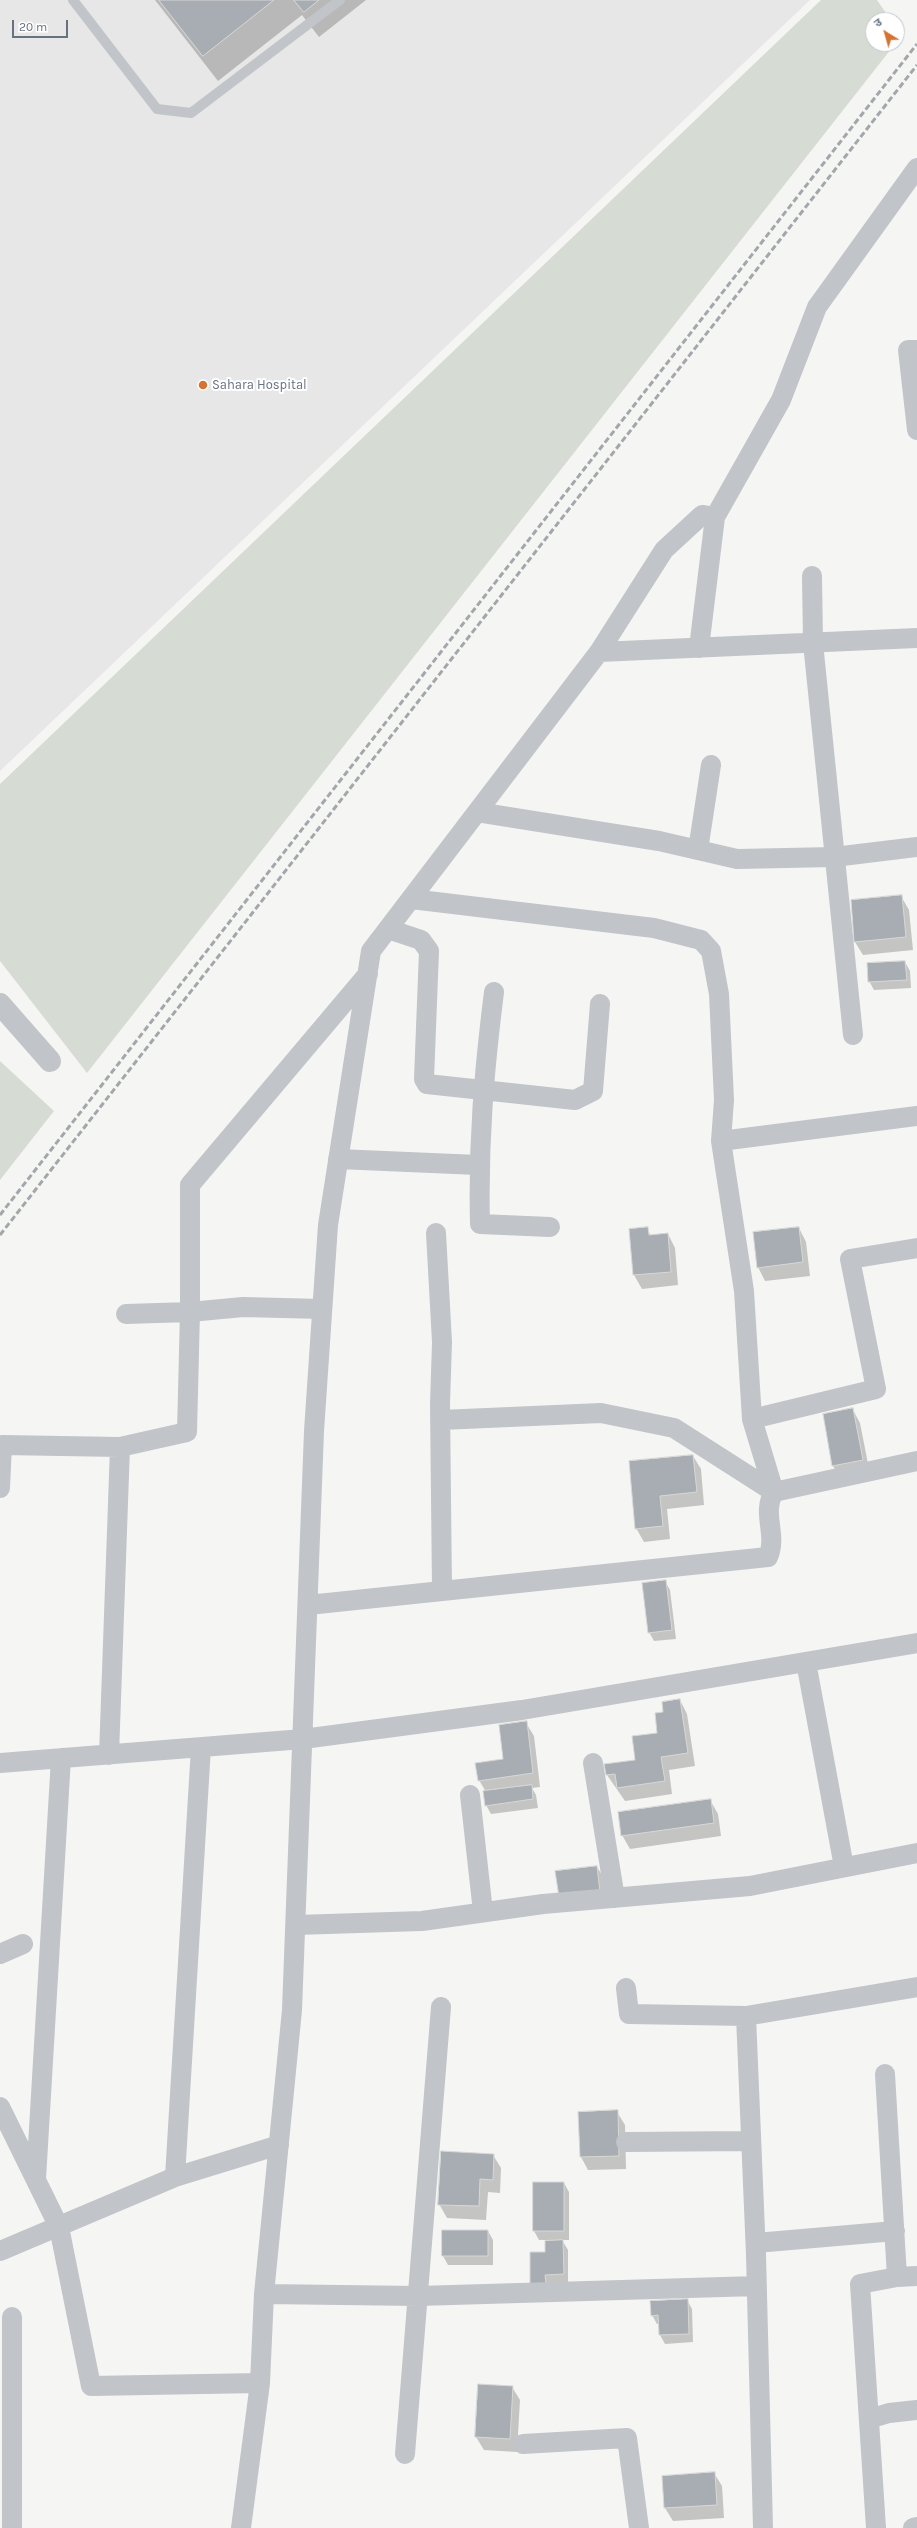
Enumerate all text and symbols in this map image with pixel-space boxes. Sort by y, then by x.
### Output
scale bar [14,12,70,38]
north arrow [865,12,905,52]
text: उ [872,16,885,30]
text: 20 m [19,20,47,34]
place label: Sahara Hospital [212,377,307,393]
marker: Sahara Hospital [197,379,209,391]

